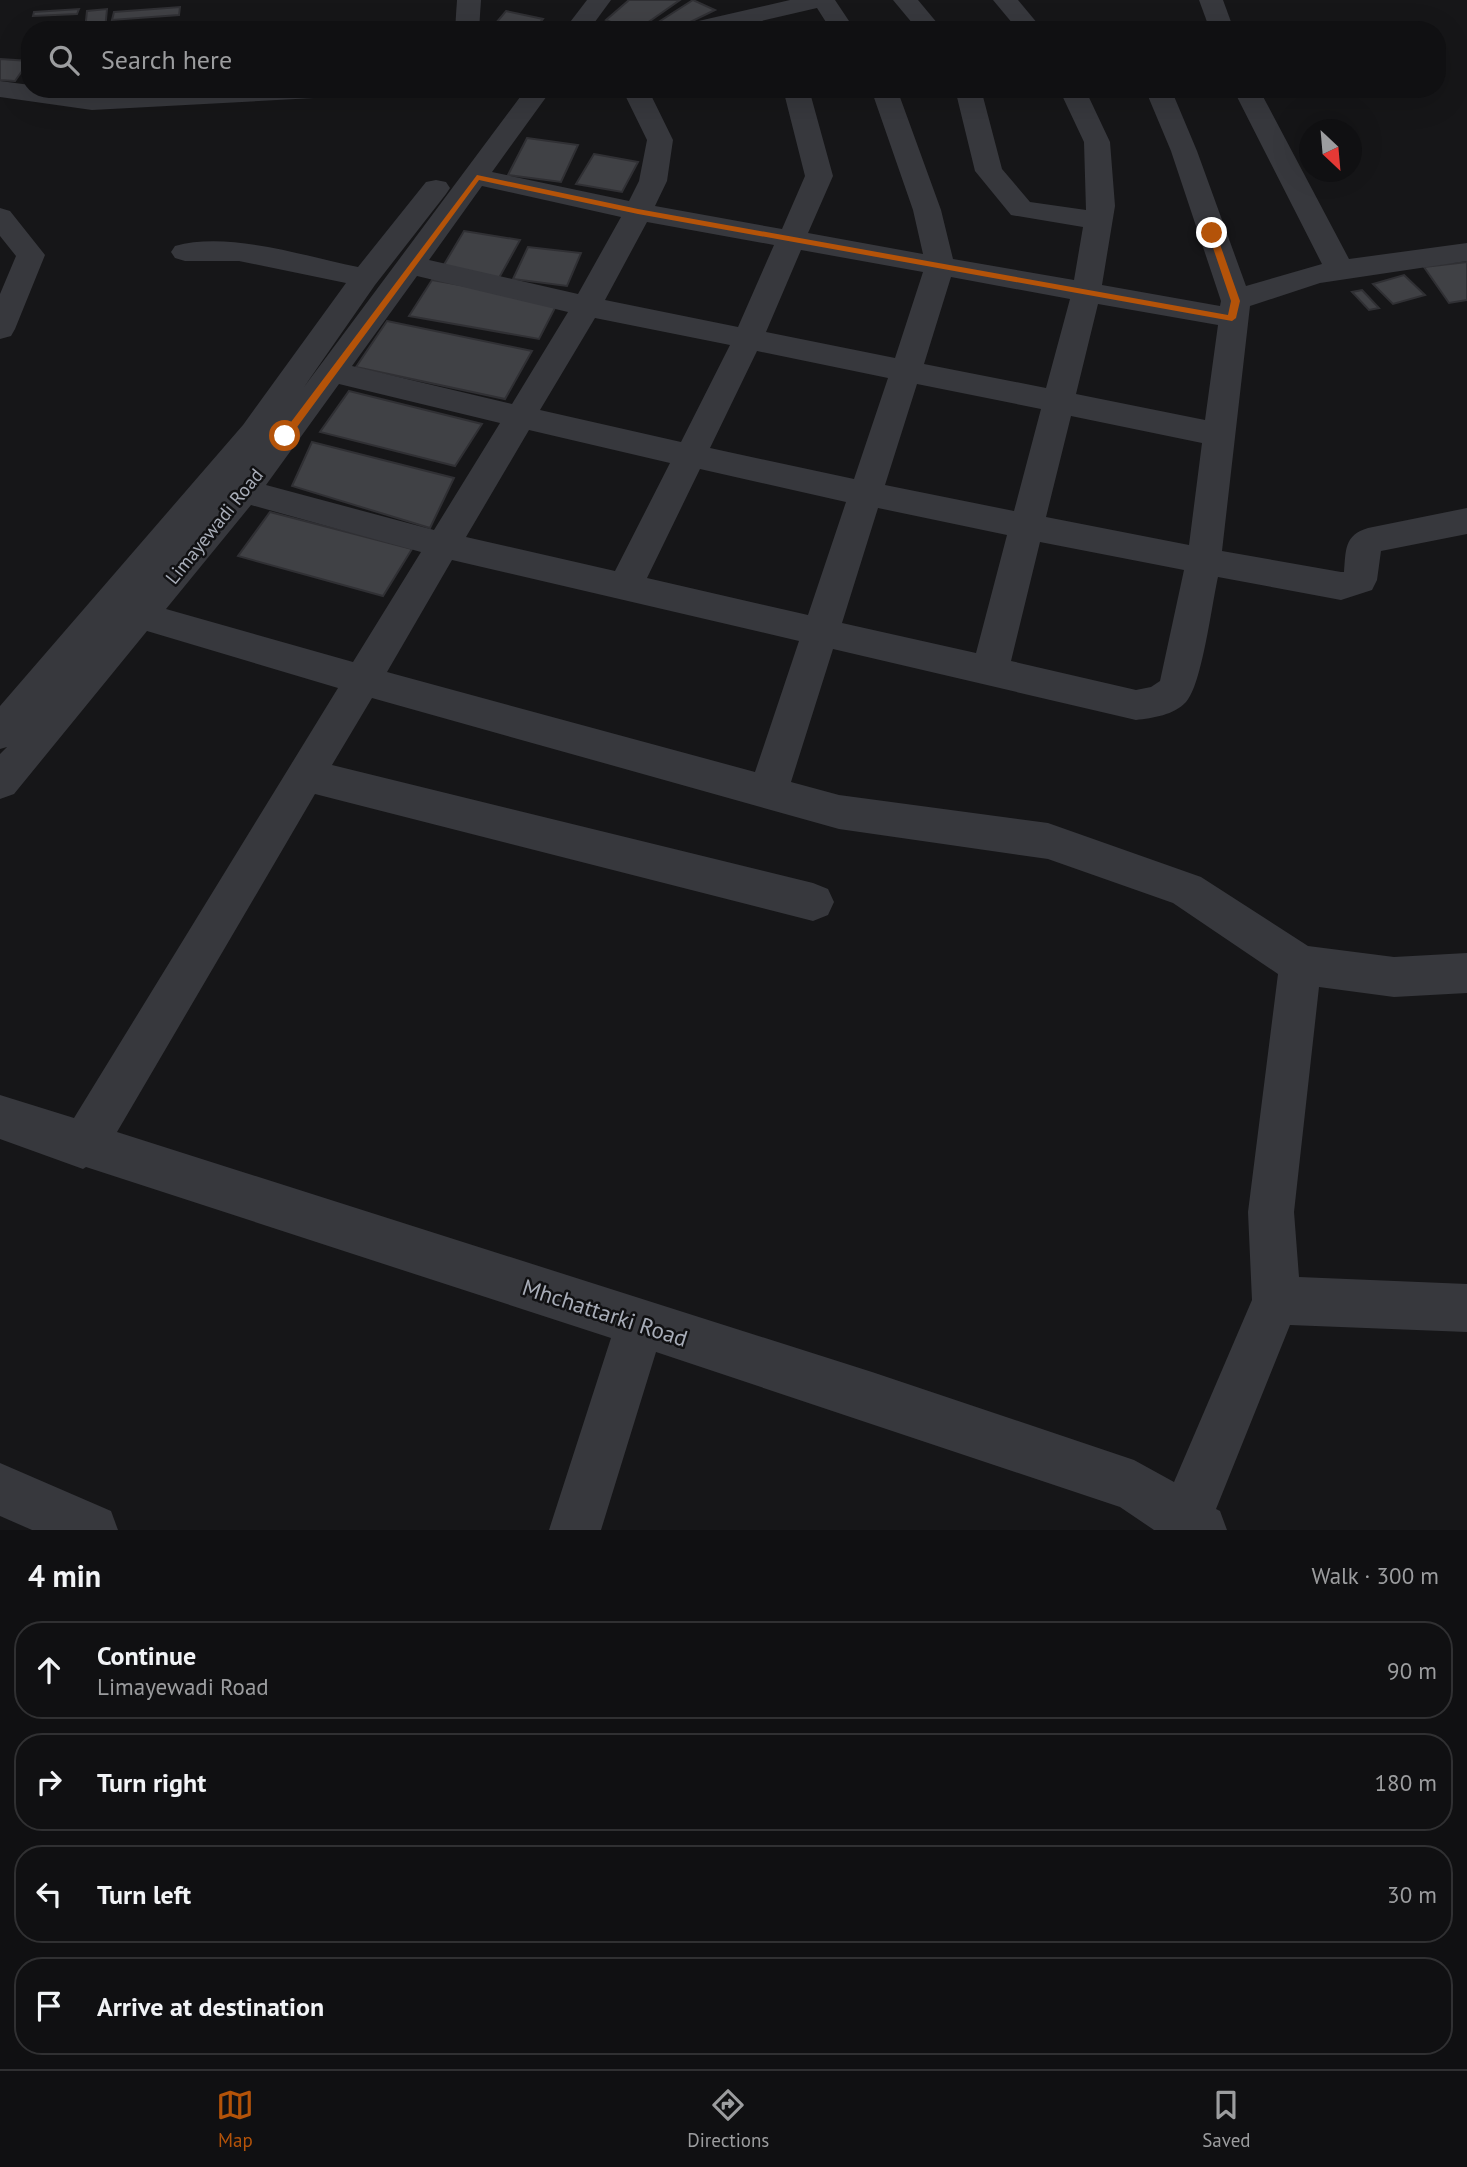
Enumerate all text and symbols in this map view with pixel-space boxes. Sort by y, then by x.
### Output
search box [21,21,1446,98]
icon: search [45,41,83,79]
text: Search here [101,43,232,76]
north arrow [1299,119,1362,182]
route end [1196,217,1227,248]
route start [269,420,300,451]
street label: Limayewadi Road [160,463,268,589]
street label: Mhchattarki Road [519,1272,691,1353]
text: 4 min [28,1556,101,1595]
text: Walk · 300 m [1312,1561,1439,1590]
text: Continue [97,1639,196,1672]
icon: ahead [30,1651,68,1689]
text: 90 m [1387,1656,1437,1685]
text: Limayewadi Road [97,1672,269,1701]
icon: right [30,1763,68,1801]
text: Turn right [97,1766,206,1799]
text: 180 m [1375,1768,1437,1797]
icon: left [30,1875,68,1913]
text: Turn left [97,1878,191,1911]
text: 30 m [1387,1880,1437,1909]
icon: arrive [30,1987,68,2025]
text: Arrive at destination [97,1990,324,2023]
tab: Map [216,2086,254,2152]
tab: Directions [687,2086,769,2152]
tab: Saved [1202,2086,1251,2152]

